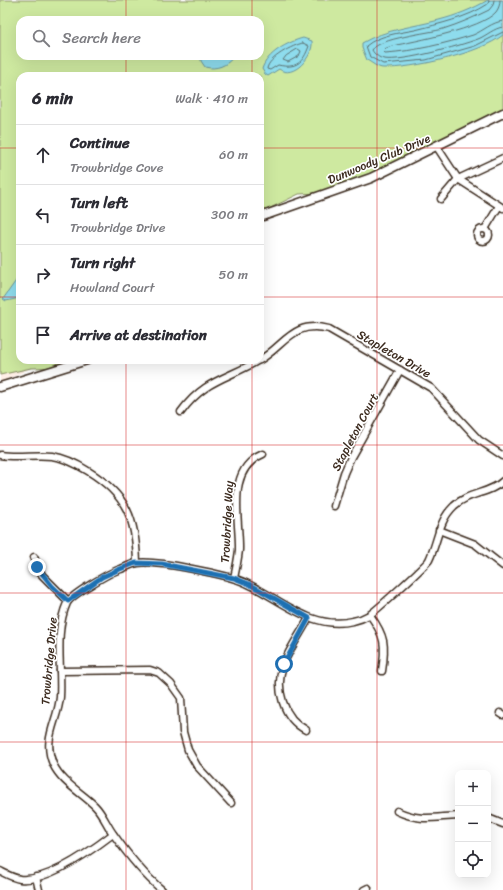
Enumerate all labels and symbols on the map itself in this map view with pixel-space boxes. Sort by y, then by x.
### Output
street label: Dunwoody Club Drive [324,127,434,191]
street label: Stapleton Drive [353,324,435,384]
street label: Stapleton Court [325,389,385,475]
street label: Trowbridge Way [214,480,240,564]
route end [28,558,46,576]
street label: Trowbridge Drive [34,616,64,706]
route start [275,655,293,673]

